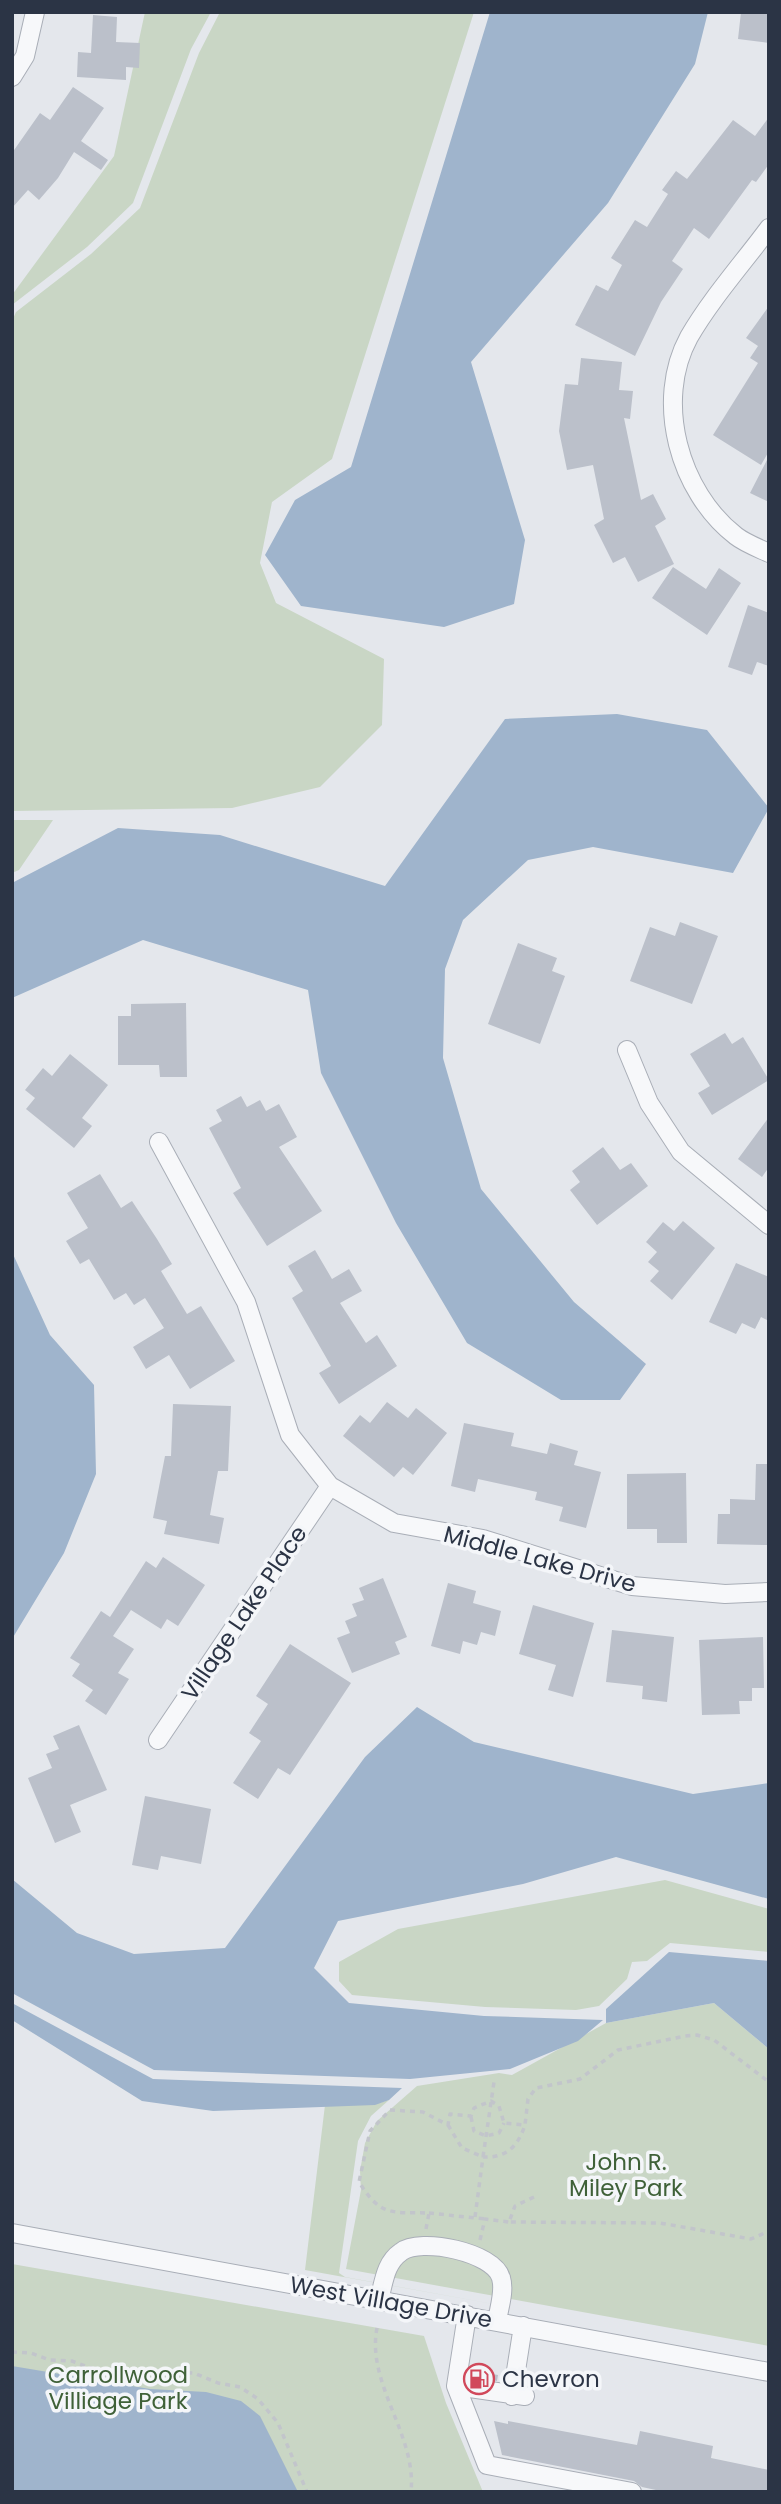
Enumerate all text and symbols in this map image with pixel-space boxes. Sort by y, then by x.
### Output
street label: Middle Lake Drive [440,1518,640,1600]
street label: Village Lake Place [174,1519,314,1707]
park label: John R. Miley Park [569,2146,683,2204]
street label: West Village Drive [287,2268,495,2336]
park label: Carrollwood Villiage Park [48,2359,188,2417]
fuel station icon: Chevron [462,2362,496,2396]
place label: Chevron [502,2363,600,2395]

